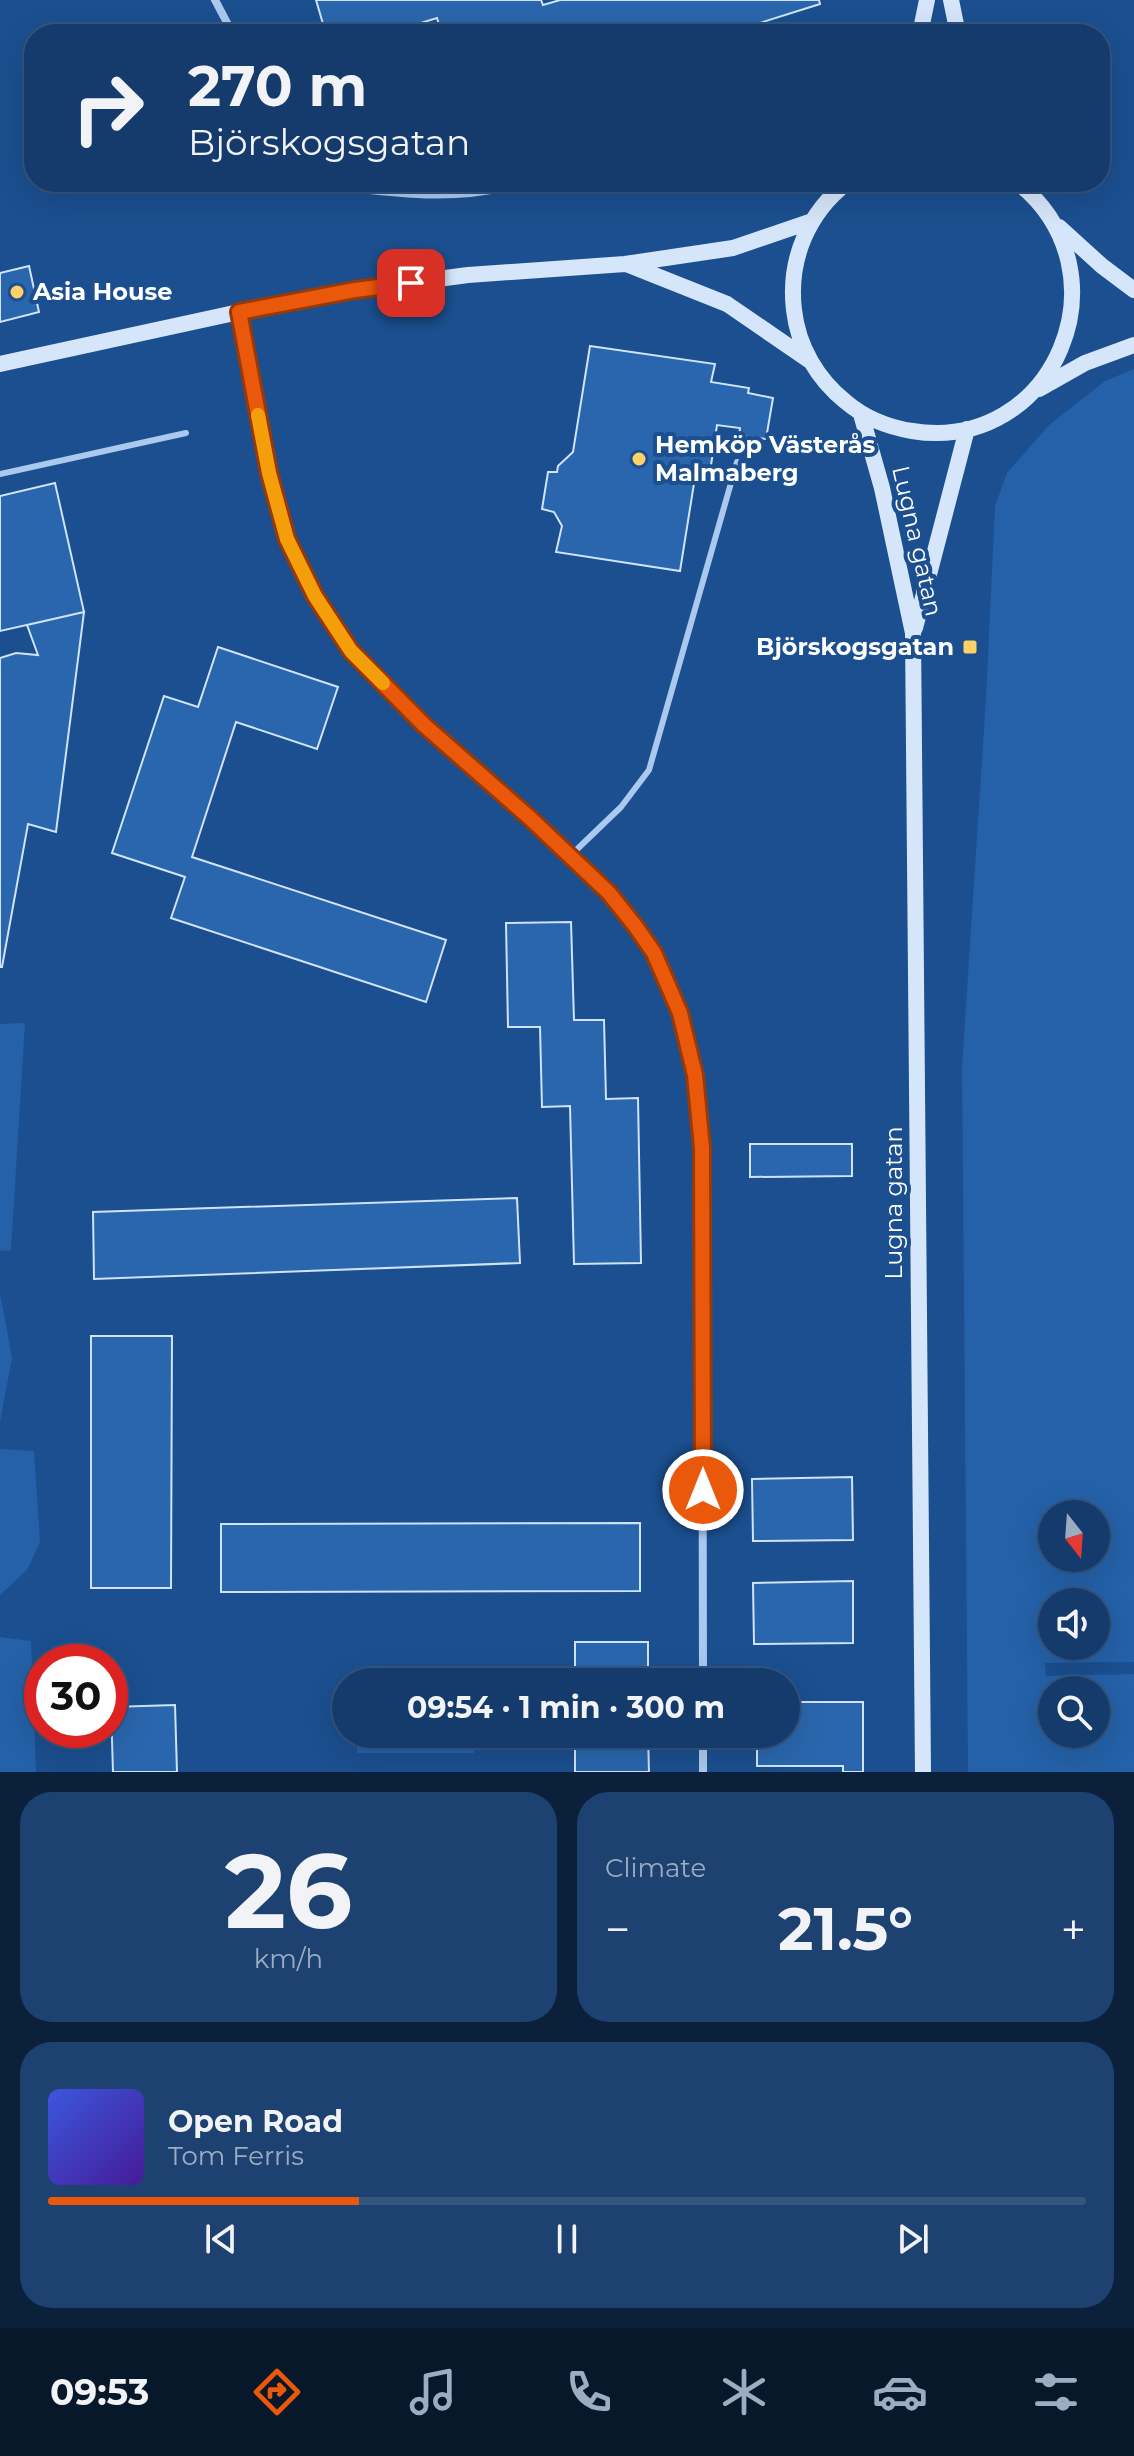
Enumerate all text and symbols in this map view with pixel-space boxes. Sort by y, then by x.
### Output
text: 270 m [188,52,367,120]
icon: right [56,56,160,160]
text: Björskogsgatan [188,120,470,164]
pin [377,249,445,317]
icon: arrive [389,261,433,305]
place label: Asia House [32,277,172,306]
marker: Asia House [8,283,26,301]
place label: Hemköp Västerås Malmaberg [655,430,875,487]
marker: Hemköp Västerås Malmaberg [630,450,648,468]
street label: Lugna gatan [886,463,949,619]
place label: Björskogsgatan [756,632,954,661]
marker: Björskogsgatan [961,638,979,656]
street label: Lugna gatan [879,1126,908,1280]
position arrow [661,1448,745,1532]
north arrow [1038,1500,1110,1572]
map controls [1038,1500,1110,1748]
button: sound [1038,1588,1110,1660]
speed limit sign: 30 [24,1644,128,1748]
button: search [1038,1676,1110,1748]
text: 09:54 · 1 min · 300 m [407,1689,725,1726]
text: 26 [225,1827,352,1954]
text: Climate [605,1852,706,1884]
text: 21.5° [778,1892,913,1965]
text: − [605,1902,630,1956]
text: + [1061,1902,1086,1956]
text: km/h [254,1943,323,1975]
text: Open Road [168,2103,343,2140]
text: Tom Ferris [168,2140,304,2172]
icon: previous [199,2217,243,2261]
icon: pause [545,2217,589,2261]
icon: next [891,2217,935,2261]
icon: directions [249,2364,305,2420]
icon: music [405,2364,461,2420]
icon: phone [561,2364,617,2420]
icon: climate [716,2364,772,2420]
icon: car [872,2364,928,2420]
icon: filters [1028,2364,1084,2420]
text: 09:53 [50,2370,149,2414]

